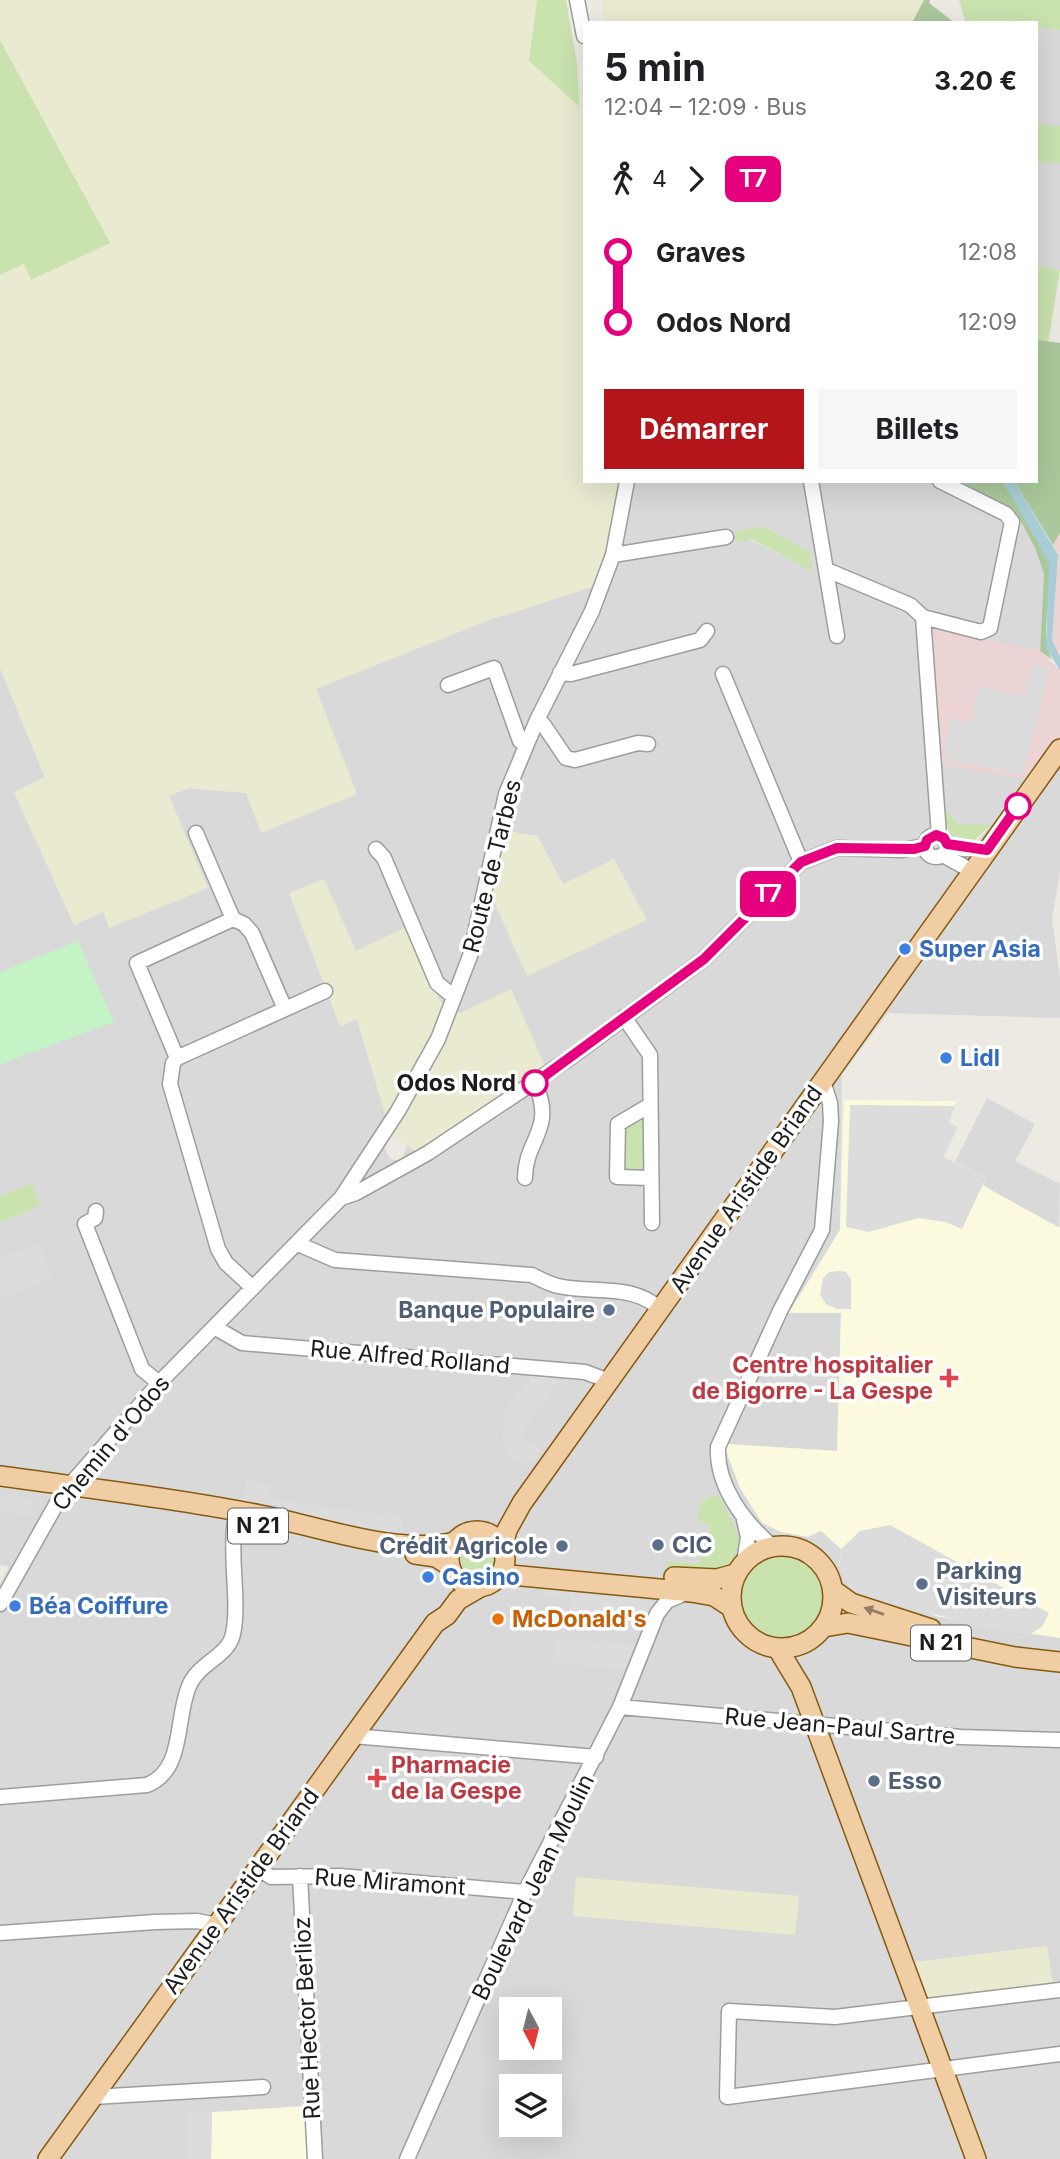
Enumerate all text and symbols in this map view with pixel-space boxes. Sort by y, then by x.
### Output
text: 5 min [604,44,706,90]
text: 3.20 € [934,65,1017,96]
text: 12:04 – 12:09 · Bus [604,93,807,121]
icon: walk [604,160,642,198]
icon: forward [677,160,715,198]
text: T7 [739,164,767,193]
text: 4 [652,165,667,193]
text: Graves [656,237,746,268]
text: 12:08 [958,238,1017,266]
text: Odos Nord [656,307,791,338]
text: 12:09 [958,308,1017,336]
button: Démarrer [604,389,804,469]
button: Billets [818,389,1017,469]
street label: Route de Tarbes [457,776,527,956]
unlabelled marker [1005,793,1031,819]
line badge: T7 [736,871,800,917]
text: T7 [754,879,782,908]
place label: Super Asia [919,935,1041,963]
marker: Super Asia [897,941,913,957]
place label: Lidl [960,1044,1000,1072]
marker: Lidl [938,1050,954,1066]
place label: Odos Nord [396,1069,516,1097]
marker: Odos Nord [522,1070,548,1096]
street label: Avenue Aristide Briand [664,1080,828,1298]
place label: Banque Populaire [398,1296,595,1324]
marker: Banque Populaire [601,1302,617,1318]
street label: Rue Alfred Rolland [309,1334,511,1380]
place label: Centre hospitalier de Bigorre - La Gespe [692,1351,933,1405]
marker: Centre hospitalier de Bigorre - La Gespe [939,1368,959,1388]
street label: Chemin d'Odos [46,1370,176,1516]
road number: N 21 [228,1508,288,1544]
place label: CIC [672,1531,713,1559]
place label: Crédit Agricole [379,1532,548,1560]
marker: CIC [650,1537,666,1553]
marker: Crédit Agricole [554,1538,570,1554]
place label: Parking Visiteurs [936,1557,1037,1611]
place label: Casino [442,1563,520,1591]
marker: Casino [420,1569,436,1585]
marker: Parking Visiteurs [914,1576,930,1592]
place label: Béa Coiffure [29,1592,168,1620]
marker: Béa Coiffure [7,1598,23,1614]
place label: McDonald's [512,1605,647,1633]
one-way arrow [863,1605,884,1616]
marker: McDonald's [490,1611,506,1627]
road number: N 21 [911,1626,971,1660]
street label: Rue Jean-Paul Sartre [724,1702,956,1750]
place label: Pharmacie de la Gespe [391,1751,522,1805]
place label: Esso [888,1767,942,1795]
street label: Boulevard Jean Moulin [466,1769,600,2005]
marker: Pharmacie de la Gespe [369,1770,385,1786]
marker: Esso [866,1773,882,1789]
street label: Avenue Aristide Briand [157,1783,325,1999]
street label: Rue Miramont [314,1863,467,1901]
street label: Rue Hector Berlioz [288,1916,326,2120]
north arrow [499,1997,562,2060]
map controls [499,1997,562,2137]
button: layers [499,2074,562,2137]

